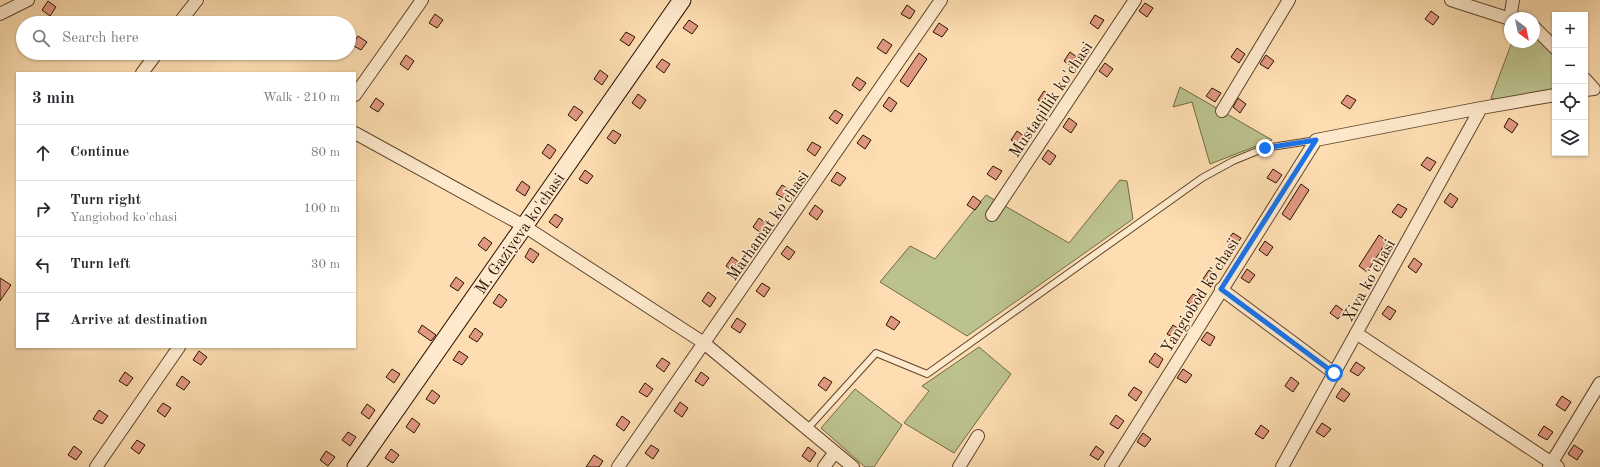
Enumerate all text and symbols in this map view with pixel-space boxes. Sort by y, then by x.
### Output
north arrow [1504,12,1540,48]
map controls [1552,12,1588,156]
button: + [1552,12,1588,48]
search box [16,16,356,60]
icon: search [30,27,52,49]
text: Search here [62,31,139,46]
street label: Mustaqillik ko'chasi [1007,39,1096,161]
button: − [1552,48,1588,84]
button: locate [1552,84,1588,120]
text: 3 min [32,90,75,107]
text: Walk · 210 m [263,91,340,104]
button: layers [1552,120,1588,156]
route end [1256,139,1274,157]
icon: ahead [32,142,54,164]
text: Continue [70,145,129,160]
text: 80 m [311,146,340,159]
street label: Marhamat ko'chasi [725,168,813,284]
street label: M. Gaziyeva ko'chasi [473,171,568,298]
text: Turn right [70,193,141,208]
icon: right [32,198,54,220]
text: 100 m [303,202,340,215]
text: Yangiobod ko'chasi [70,211,177,224]
street label: Yangiobod ko'chasi [1159,236,1242,356]
street label: Xiva ko'chasi [1341,237,1399,325]
icon: left [32,254,54,276]
text: Turn left [70,257,130,272]
text: 30 m [311,258,340,271]
icon: arrive [32,310,54,332]
text: Arrive at destination [70,313,208,328]
route start [1325,364,1343,382]

